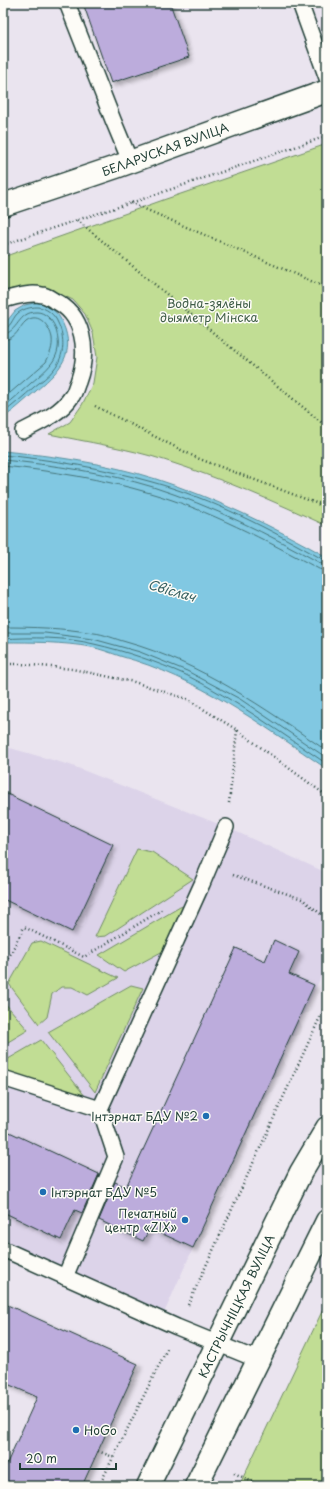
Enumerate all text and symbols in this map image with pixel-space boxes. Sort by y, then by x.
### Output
street label: БЕЛАРУСКАЯ ВУЛІЦА [99,118,231,180]
park label: Водна-зялёны дыяметр Мінска [160,294,259,326]
water label: Свіслач [146,574,199,606]
place label: Інтэрнат БДУ №2 [91,1107,198,1125]
marker: Інтэрнат БДУ №2 [201,1111,211,1121]
place label: Інтэрнат БДУ №5 [51,1183,157,1201]
marker: Інтэрнат БДУ №5 [38,1187,48,1197]
place label: Печатный центр «ZIX» [104,1204,177,1236]
marker: Печатный центр «ZIX» [180,1215,190,1225]
street label: КАСТРЫЧНІЦКАЯ ВУЛІЦА [193,1231,279,1381]
place label: HoGo [84,1421,117,1439]
marker: HoGo [71,1425,81,1435]
scale bar [20,1445,116,1471]
text: 20 m [26,1449,57,1467]

